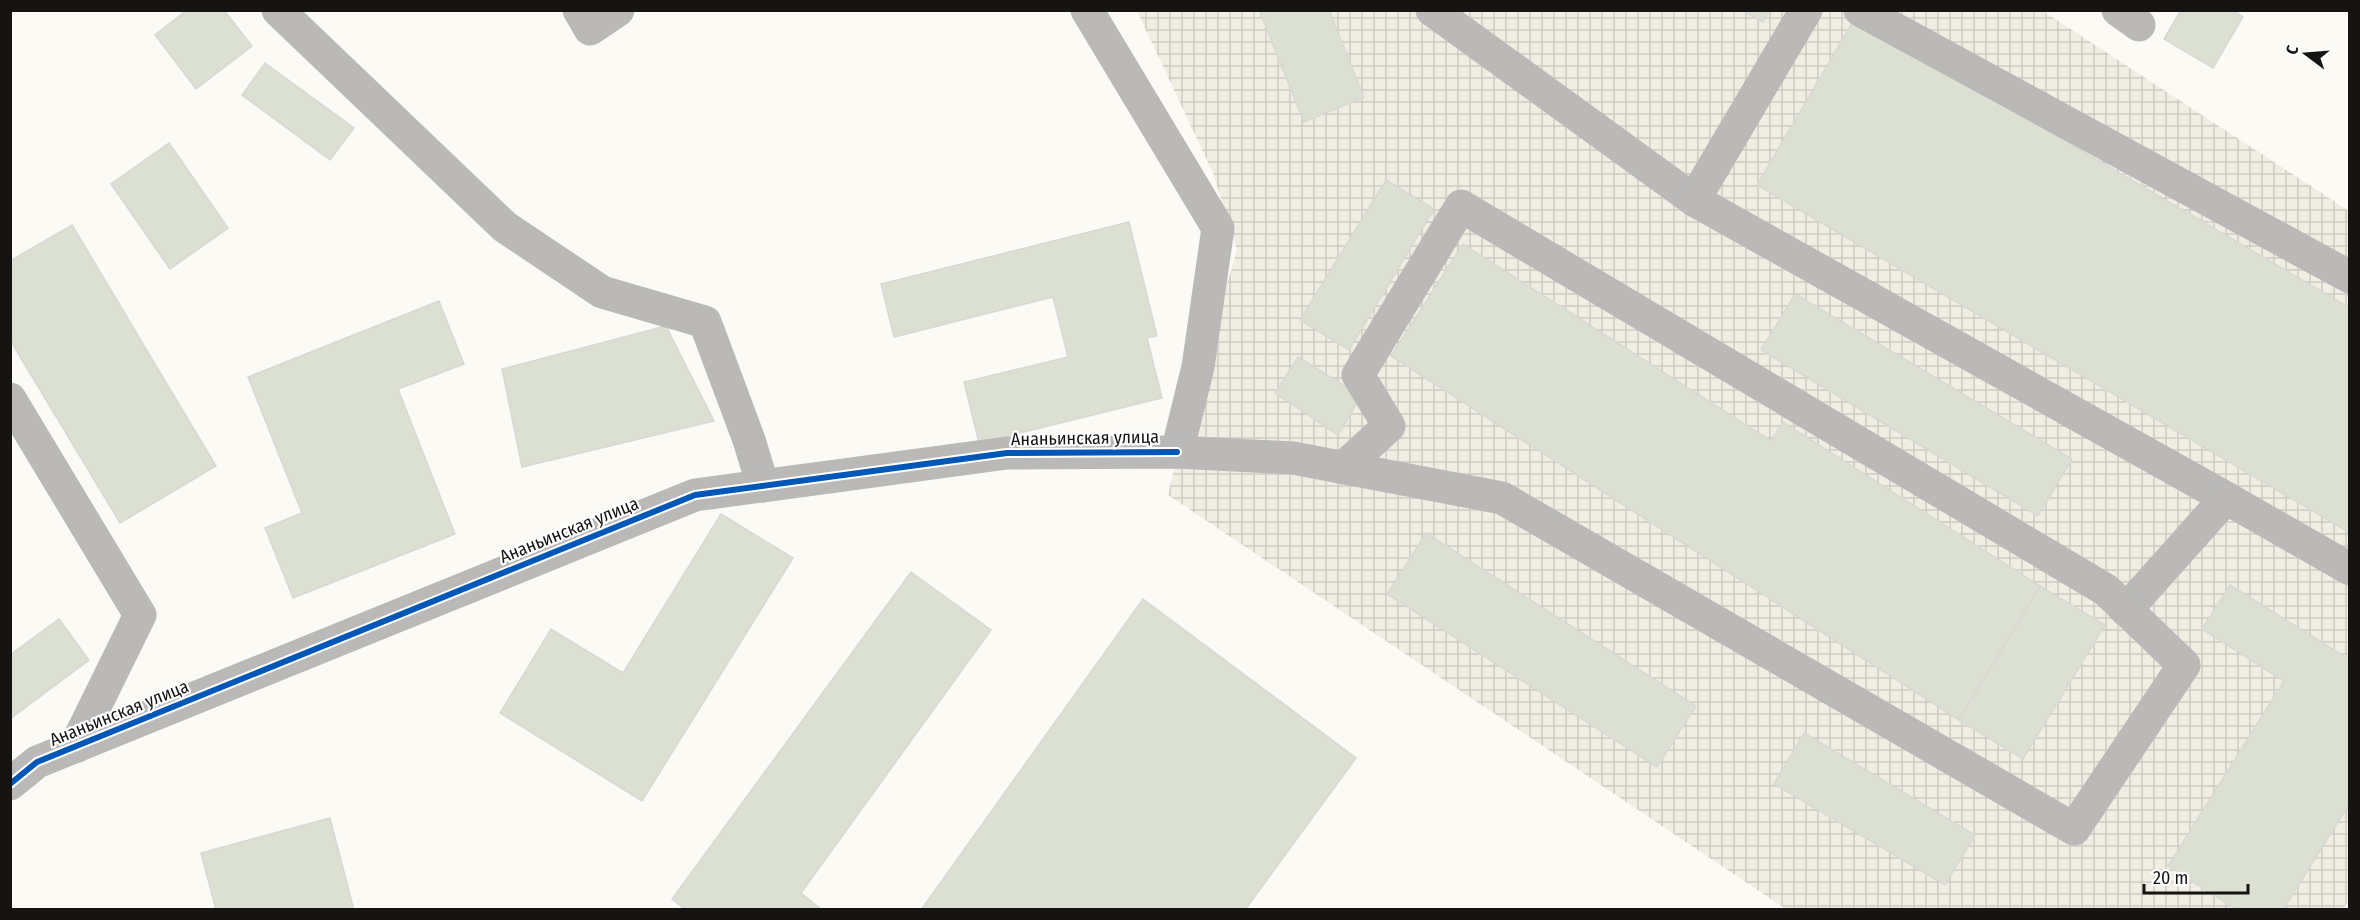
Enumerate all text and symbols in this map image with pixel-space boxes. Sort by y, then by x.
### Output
north arrow [2276,24,2336,84]
text: С [2282,43,2303,57]
street label: Ананьинская улица [1011,426,1159,450]
street label: Ананьинская улица [496,492,642,568]
street label: Ананьинская улица [46,675,192,751]
scale bar [2144,857,2248,895]
text: 20 m [2153,867,2188,889]

